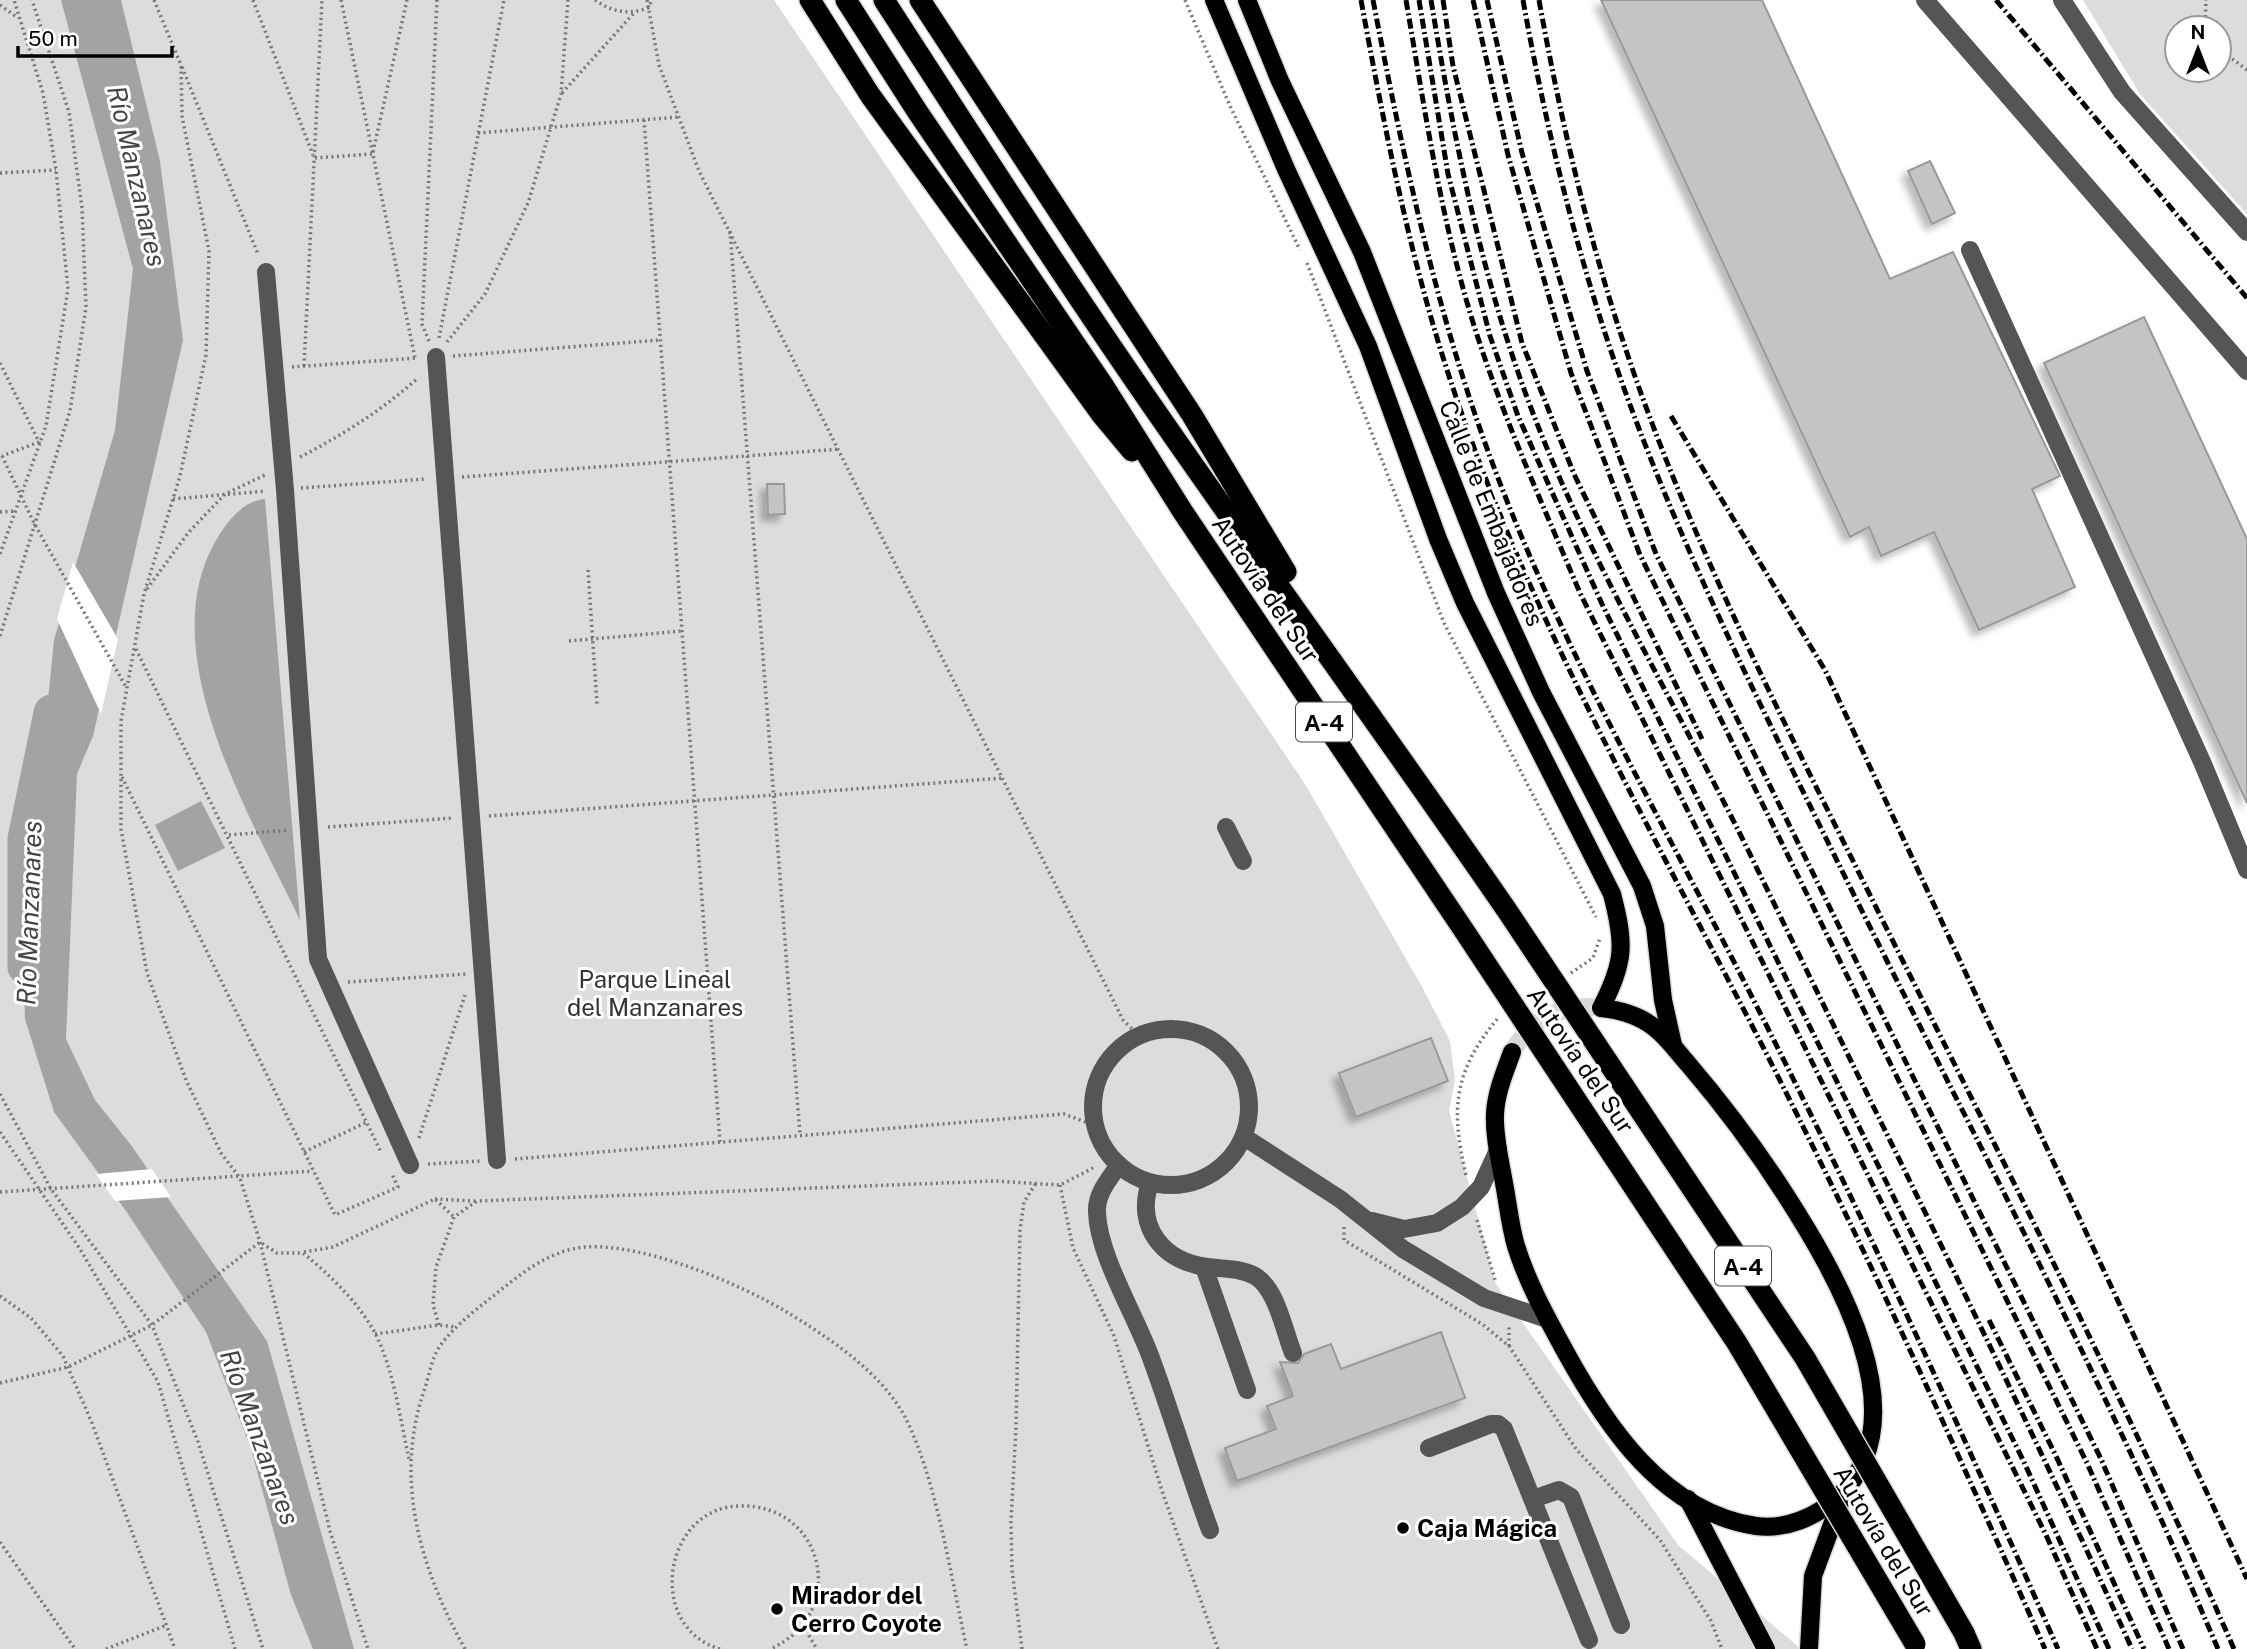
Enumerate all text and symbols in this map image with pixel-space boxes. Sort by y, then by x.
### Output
scale bar [18,14,172,58]
north arrow [2163,14,2233,84]
text: N [2191,21,2205,43]
text: 50 m [28,26,78,51]
water label: Río Manzanares [101,83,173,269]
street label: Calle de Embajadores [1434,396,1550,630]
street label: Autovía del Sur [1207,511,1325,667]
road number: A-4 [1296,702,1352,742]
water label: Río Manzanares [10,820,48,1006]
park label: Parque Lineal del Manzanares [567,965,743,1021]
street label: Autovía del Sur [1522,982,1640,1138]
road number: A-4 [1715,1246,1771,1286]
water label: Río Manzanares [214,1345,306,1529]
street label: Autovía del Sur [1828,1461,1940,1621]
place label: Caja Mágica [1417,1514,1557,1542]
marker: Caja Mágica [1395,1520,1411,1536]
place label: Mirador del Cerro Coyote [791,1581,942,1637]
marker: Mirador del Cerro Coyote [769,1601,785,1617]

